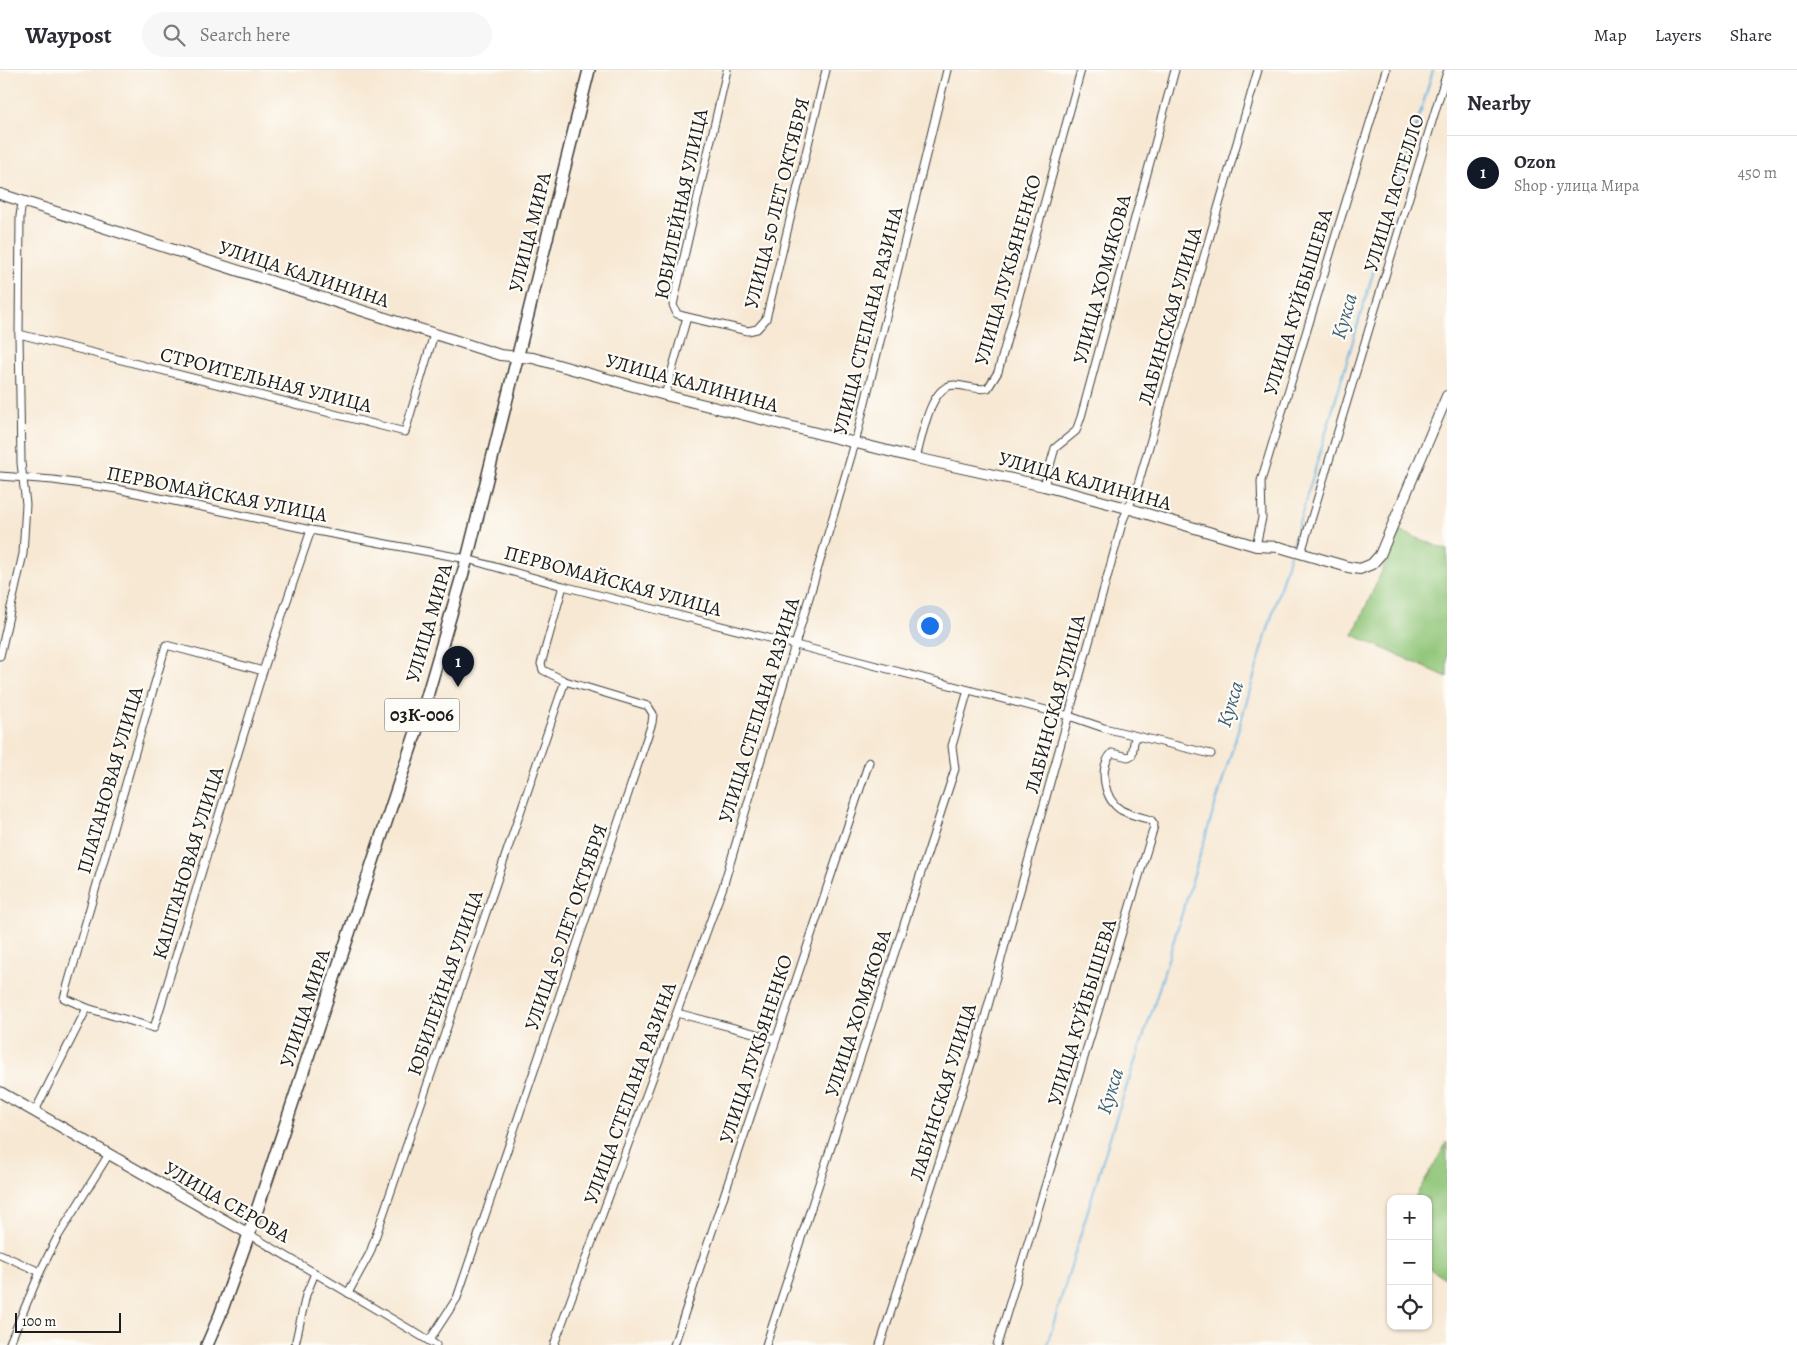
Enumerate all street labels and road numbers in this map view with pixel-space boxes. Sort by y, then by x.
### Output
street label: УЛИЦА 50 ЛЕТ ОКТЯБРЯ [738,95,816,311]
street label: ЮБИЛЕЙНАЯ УЛИЦА [648,106,714,302]
street label: УЛИЦА ГАСТЕЛЛО [1357,110,1431,275]
street label: УЛИЦА МИРА [502,169,558,295]
street label: УЛИЦА ЛУКЬЯНЕНКО [968,171,1048,368]
street label: УЛИЦА ХОМЯКОВА [1066,191,1138,367]
street label: УЛИЦА СТЕПАНА РАЗИНА [827,204,910,438]
street label: УЛИЦА КУЙБЫШЕВА [1257,205,1339,399]
street label: ЛАБИНСКАЯ УЛИЦА [1132,223,1208,408]
street label: УЛИЦА КАЛИНИНА [215,234,393,314]
street label: СТРОИТЕЛЬНАЯ УЛИЦА [157,341,375,419]
street label: УЛИЦА КАЛИНИНА [603,347,782,419]
street label: УЛИЦА КАЛИНИНА [996,445,1175,517]
street label: ПЕРВОМАЙСКАЯ УЛИЦА [104,459,330,529]
street label: ПЕРВОМАЙСКАЯ УЛИЦА [501,539,725,623]
street label: УЛИЦА МИРА [399,560,459,686]
street label: УЛИЦА СТЕПАНА РАЗИНА [712,594,806,826]
street label: ЛАБИНСКАЯ УЛИЦА [1018,611,1092,796]
street label: ПЛАТАНОВАЯ УЛИЦА [70,683,150,877]
road number: 03К-006 [384,698,460,732]
street label: КАШТАНОВАЯ УЛИЦА [146,763,230,963]
street label: УЛИЦА 50 ЛЕТ ОКТЯБРЯ [518,820,614,1034]
street label: ЮБИЛЕЙНАЯ УЛИЦА [401,886,490,1079]
street label: УЛИЦА КУЙБЫШЕВА [1041,915,1123,1109]
street label: УЛИЦА ХОМЯКОВА [818,926,898,1100]
street label: УЛИЦА МИРА [273,945,337,1071]
street label: УЛИЦА ЛУКЬЯНЕНКО [713,951,799,1147]
street label: УЛИЦА СТЕПАНА РАЗИНА [577,978,683,1208]
street label: ЛАБИНСКАЯ УЛИЦА [903,1000,983,1184]
street label: УЛИЦА СЕРОВА [159,1155,295,1249]

